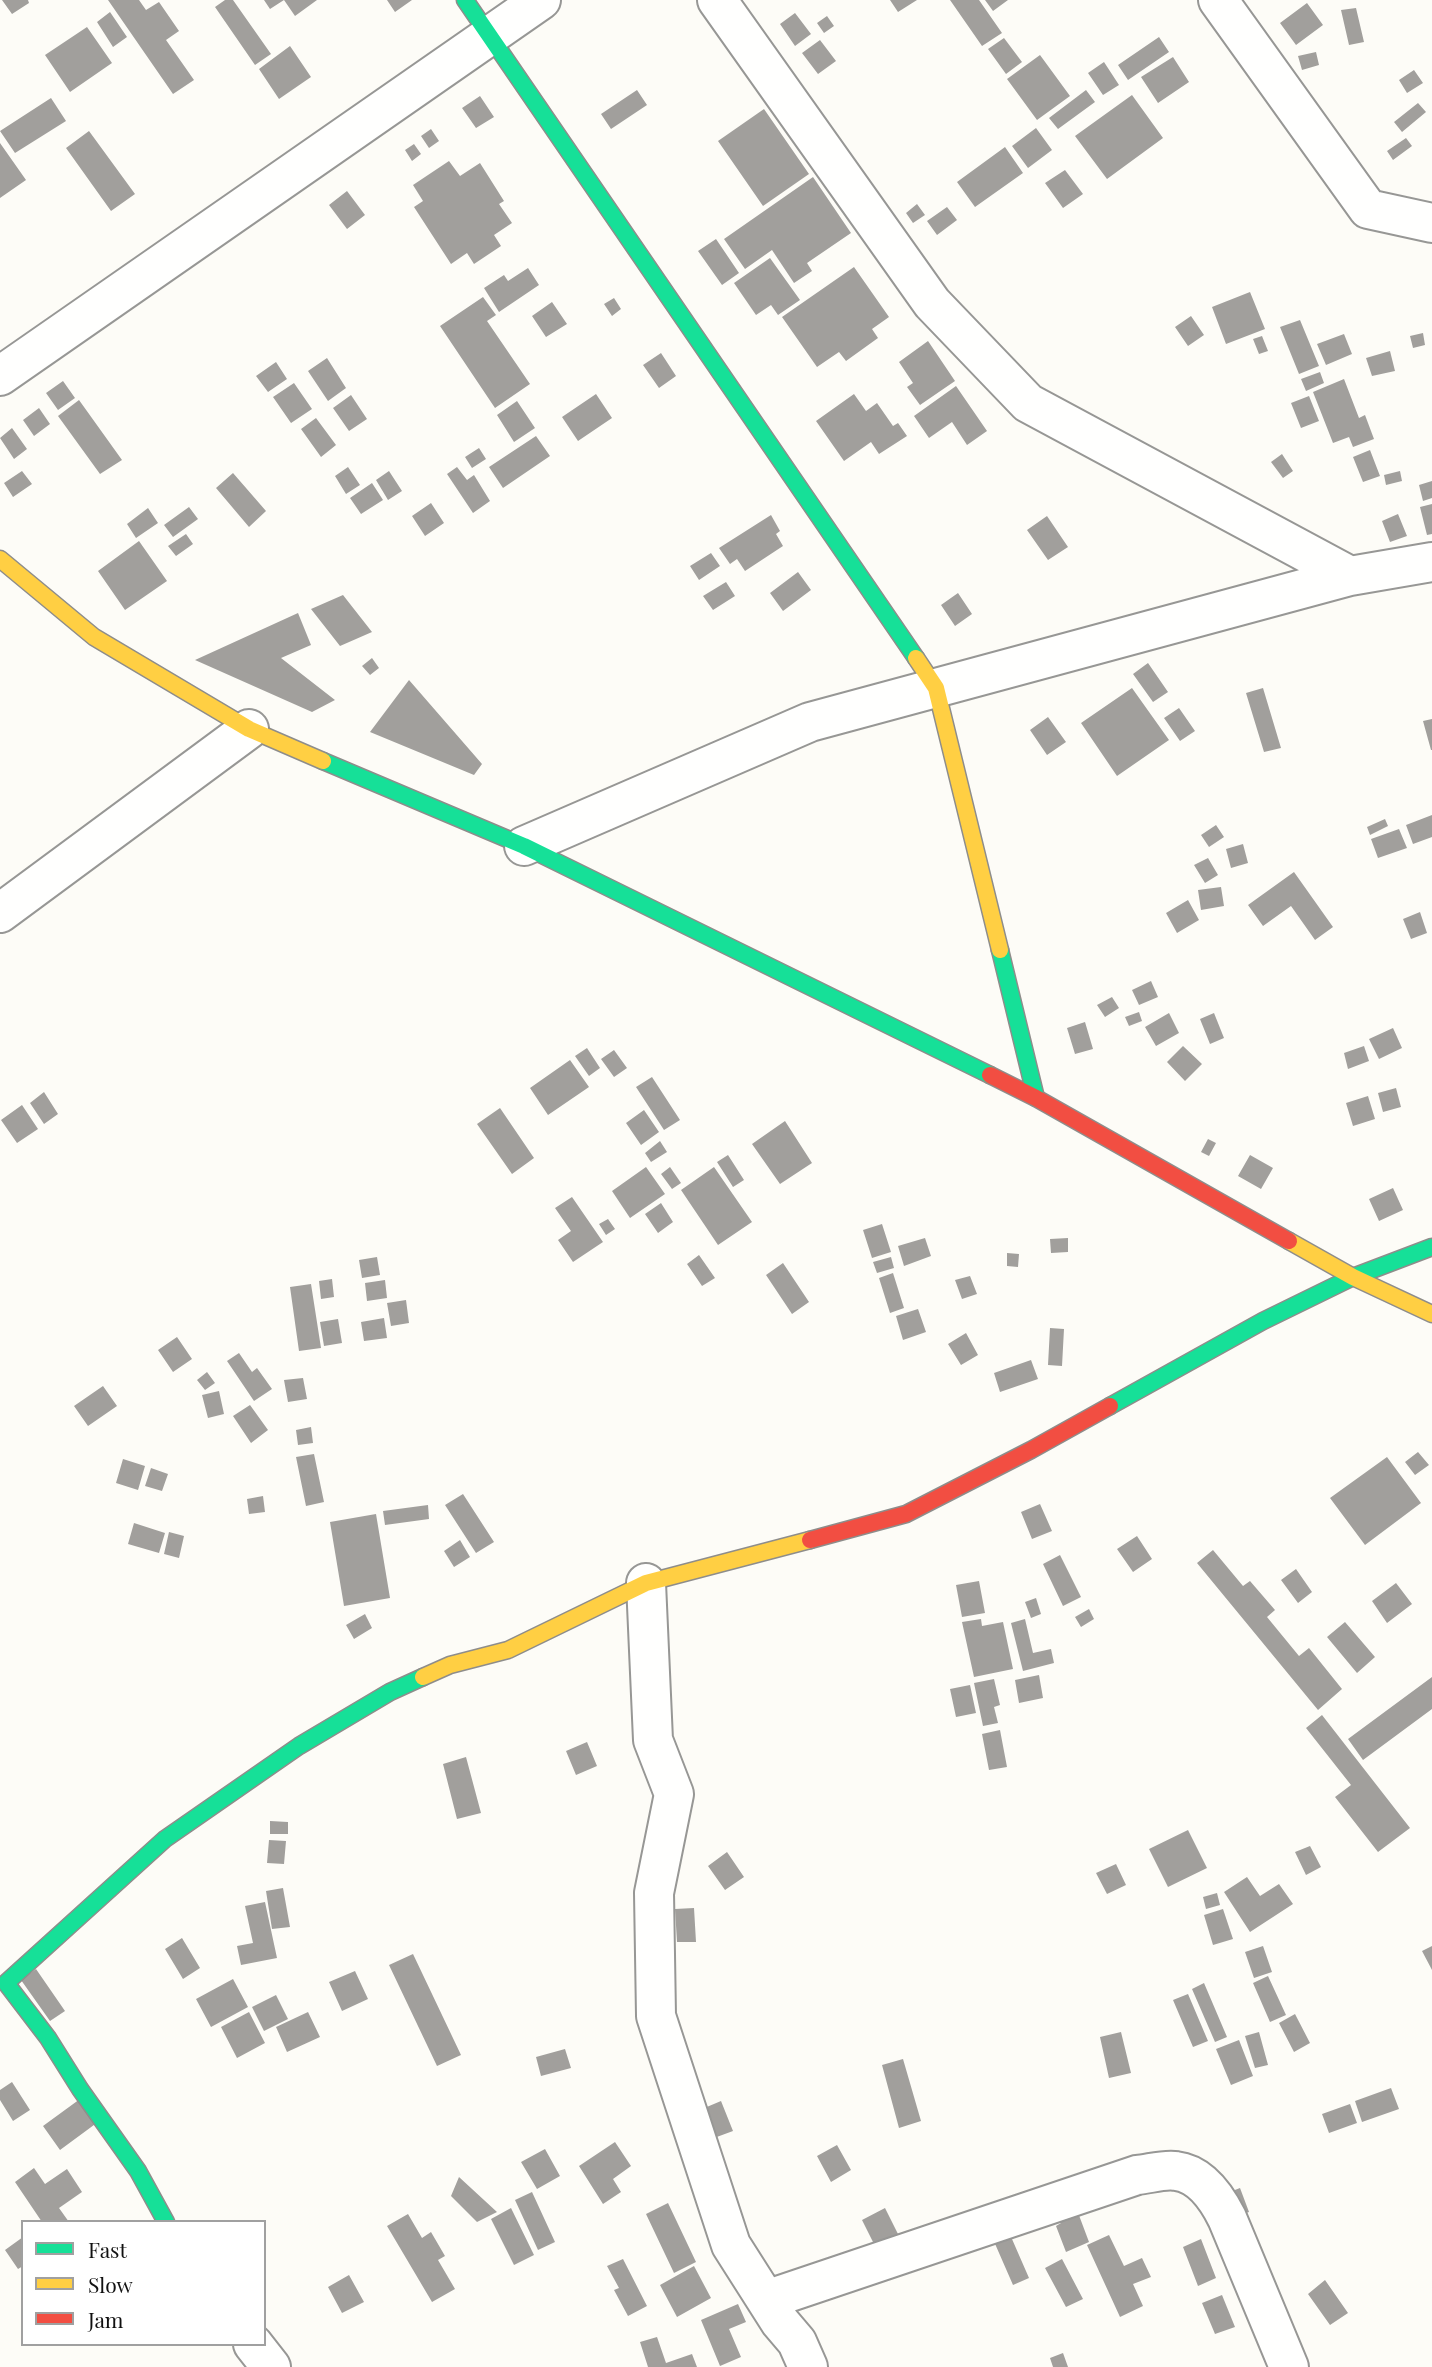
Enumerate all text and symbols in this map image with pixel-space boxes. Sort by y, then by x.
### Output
legend [21,2220,266,2346]
text: Fast [88,2235,127,2263]
text: Slow [88,2270,133,2298]
text: Jam [88,2305,124,2333]

